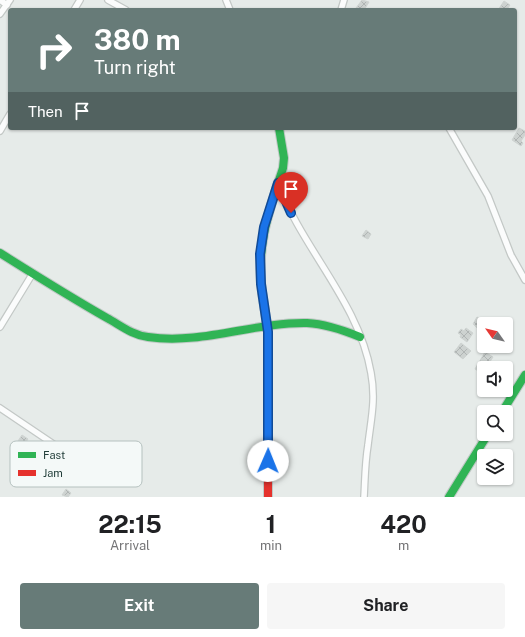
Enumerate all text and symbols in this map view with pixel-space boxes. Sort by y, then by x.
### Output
text: 380 m [94,23,181,56]
icon: right [28,24,80,76]
text: Turn right [94,57,176,78]
icon: arrive [71,100,93,122]
text: Then [28,103,63,120]
pin [274,172,308,213]
icon: arrive [280,178,302,200]
north arrow [477,317,513,353]
map controls [477,317,513,485]
button: sound [477,361,513,397]
button: search [477,405,513,441]
position arrow [247,440,289,482]
legend [10,441,142,487]
text: Fast [43,449,65,461]
button: layers [477,449,513,485]
text: Jam [43,467,63,479]
text: 22:15 [98,510,162,538]
text: 1 [266,510,276,538]
text: 420 [380,510,427,538]
text: Arrival [110,538,150,553]
text: min [260,538,282,553]
text: m [398,538,409,553]
button: Exit [20,583,259,629]
button: Share [267,583,505,629]

